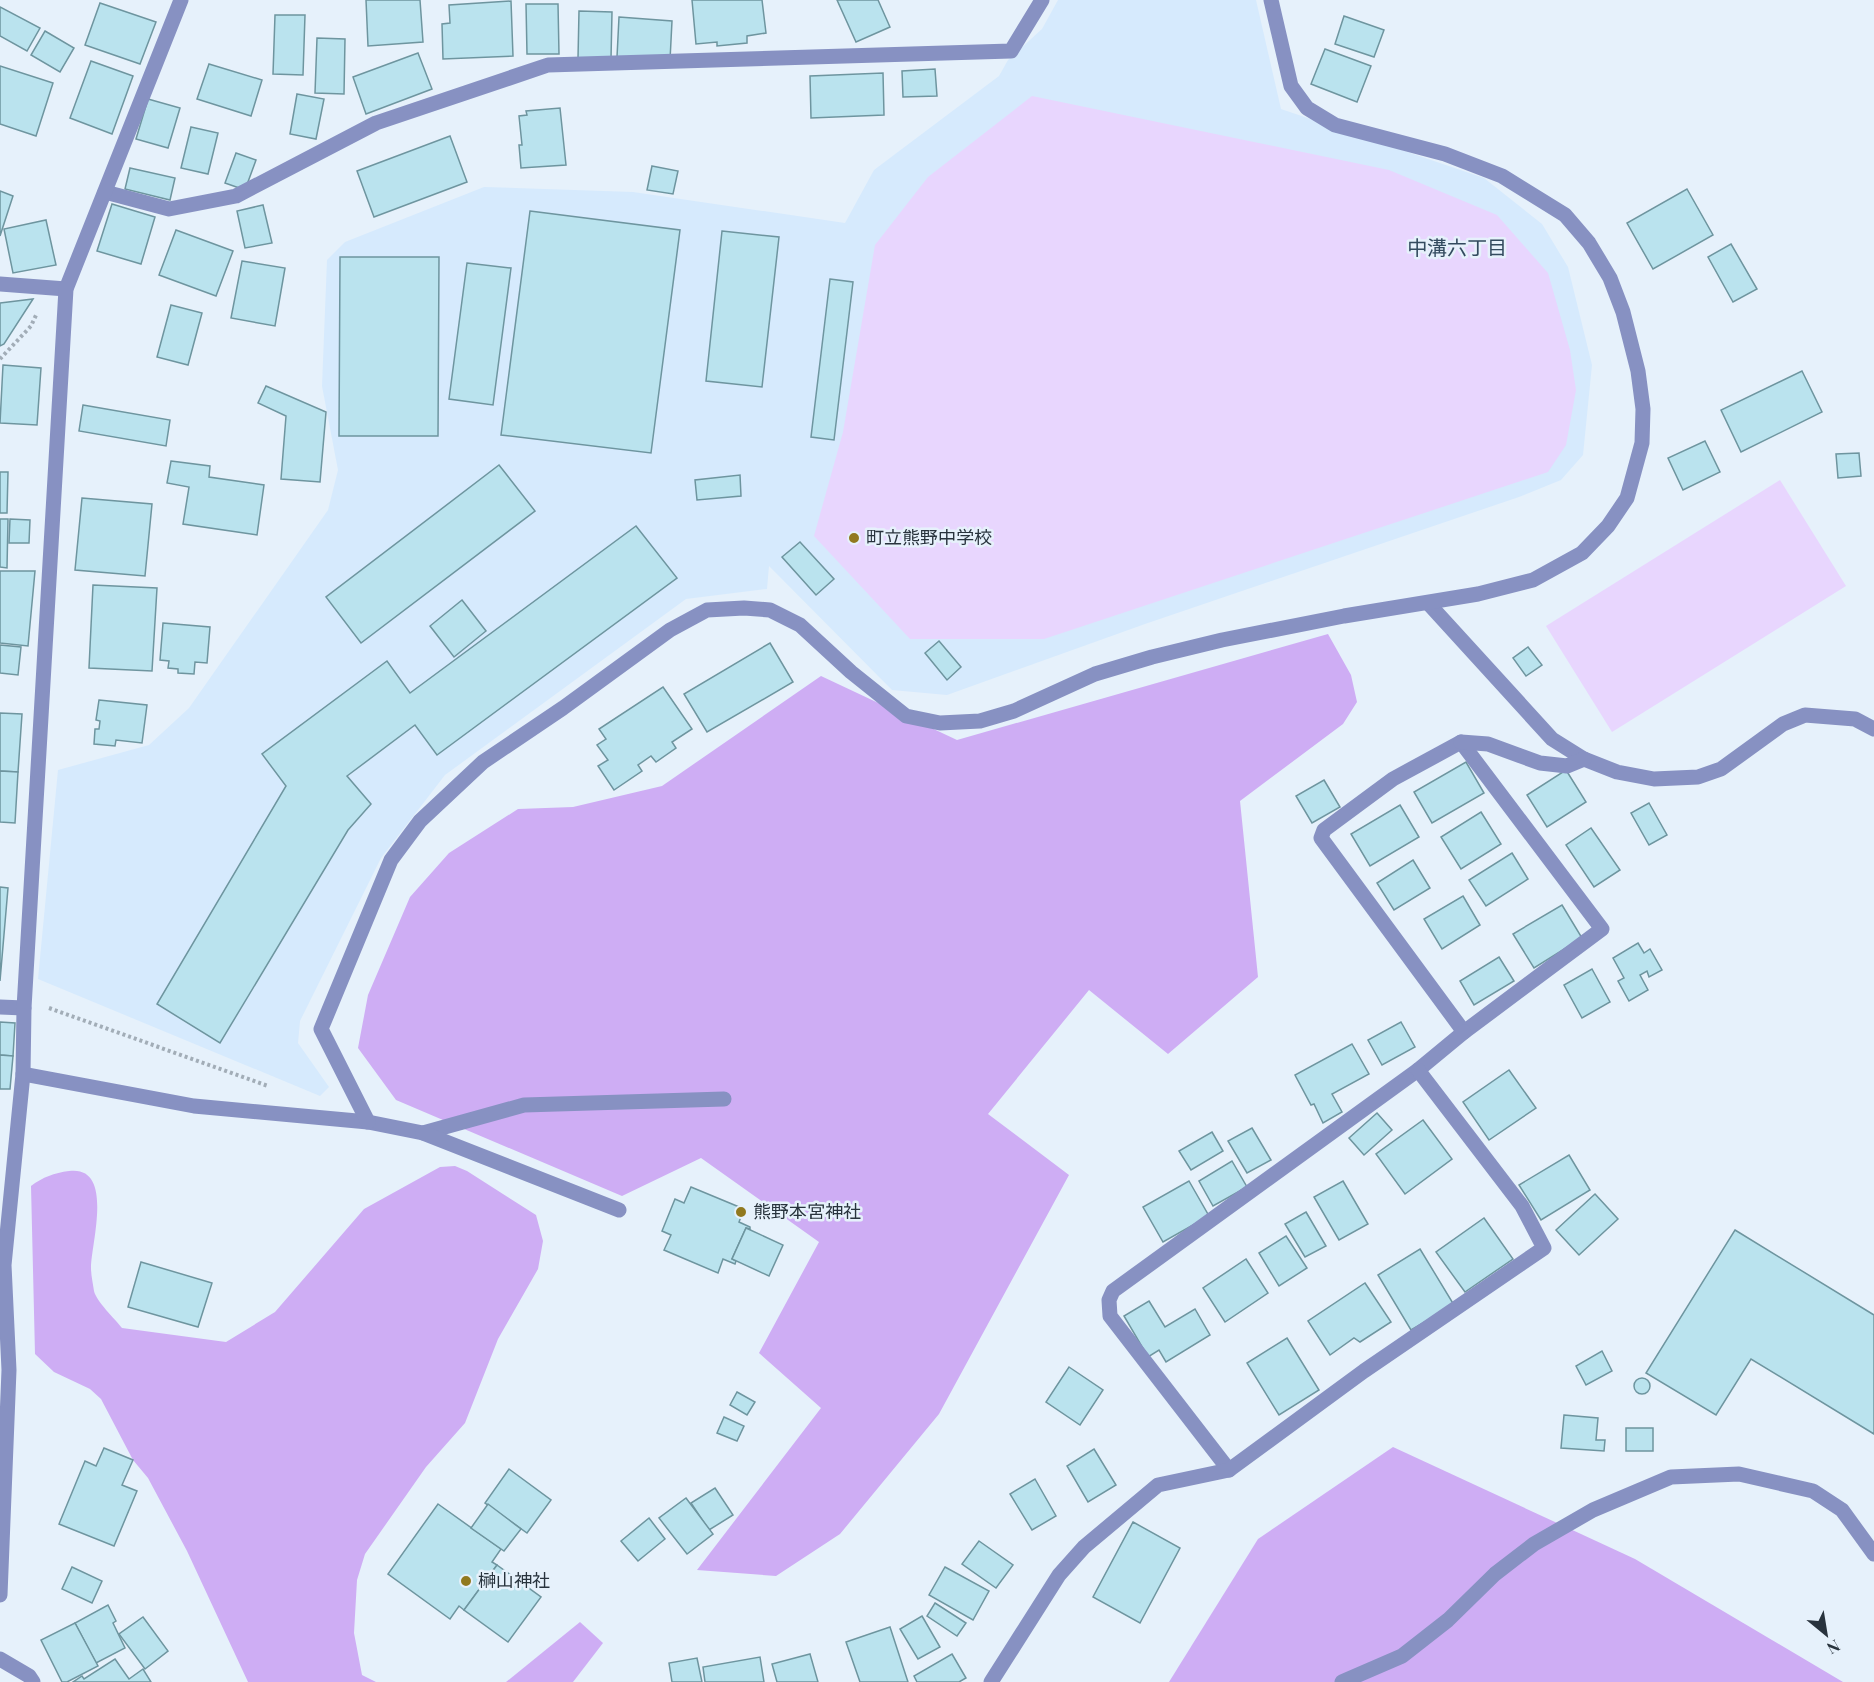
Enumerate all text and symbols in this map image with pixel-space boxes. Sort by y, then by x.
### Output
district label: 中溝六丁目 [1407,233,1507,260]
place label: 町立熊野中学校 [866,525,992,549]
marker: 町立熊野中学校 [847,531,861,545]
place label: 熊野本宮神社 [753,1199,861,1223]
marker: 熊野本宮神社 [734,1205,748,1219]
place label: 榊山神社 [478,1568,550,1592]
marker: 榊山神社 [459,1574,473,1588]
north arrow [1796,1604,1856,1664]
text: N [1823,1635,1844,1660]

